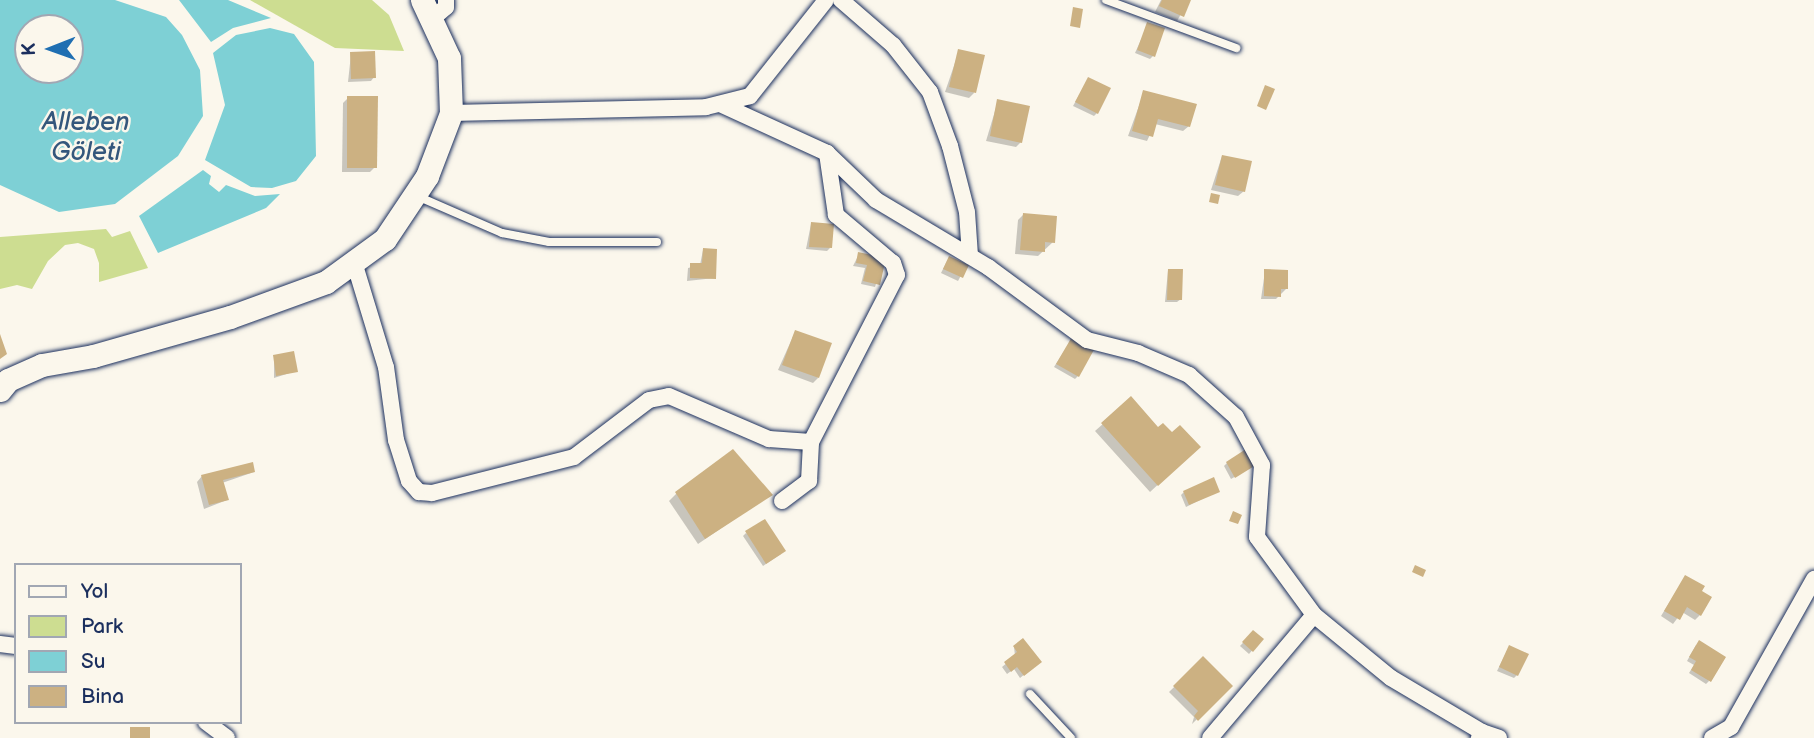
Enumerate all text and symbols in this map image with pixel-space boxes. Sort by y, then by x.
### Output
north arrow [14,14,84,84]
text: K [18,43,41,56]
water label: Alleben Göleti [42,107,130,168]
legend [14,563,242,724]
text: Yol [81,579,108,604]
text: Park [81,614,123,639]
text: Su [81,649,105,674]
text: Bina [81,684,124,709]

